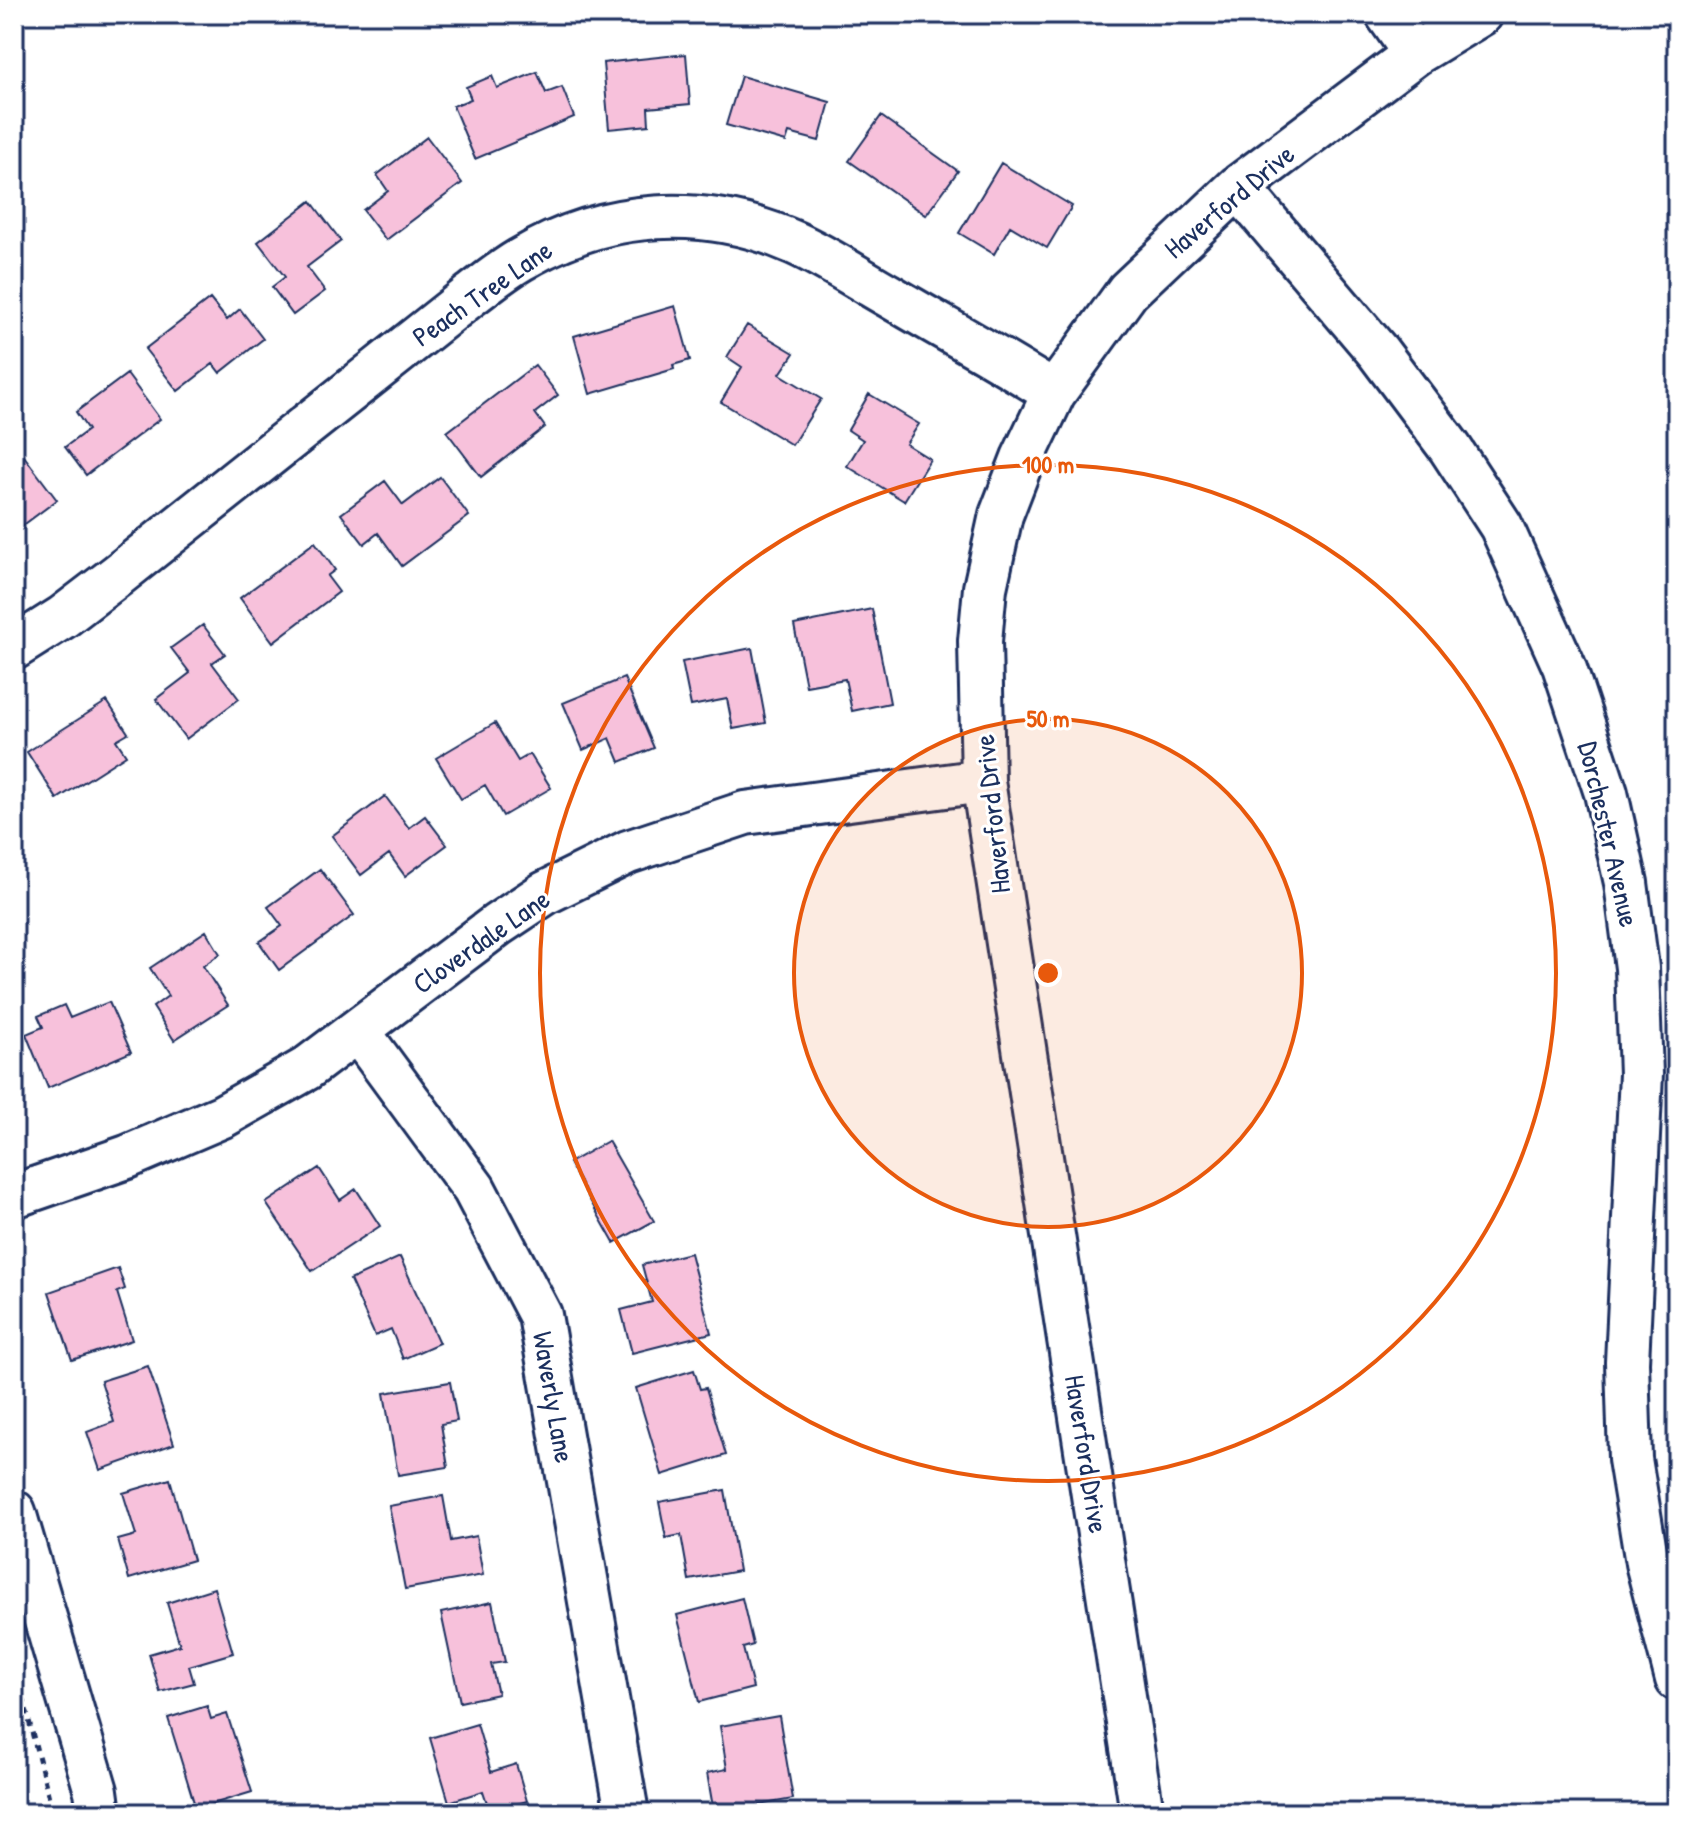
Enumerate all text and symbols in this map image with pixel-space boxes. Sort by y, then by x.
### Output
street label: Haverford Drive [1156,135,1302,267]
street label: Peach Tree Lane [405,231,559,355]
text: 100 m [1022,448,1074,480]
text: 50 m [1027,702,1069,734]
street label: Haverford Drive [965,733,1019,895]
street label: Dorchester Avenue [1569,738,1649,930]
street label: Cloverdale Lane [405,880,557,1002]
centre of rings [1034,959,1062,987]
street label: Waverly Lane [524,1329,584,1465]
street label: Haverford Drive [1056,1372,1118,1536]

